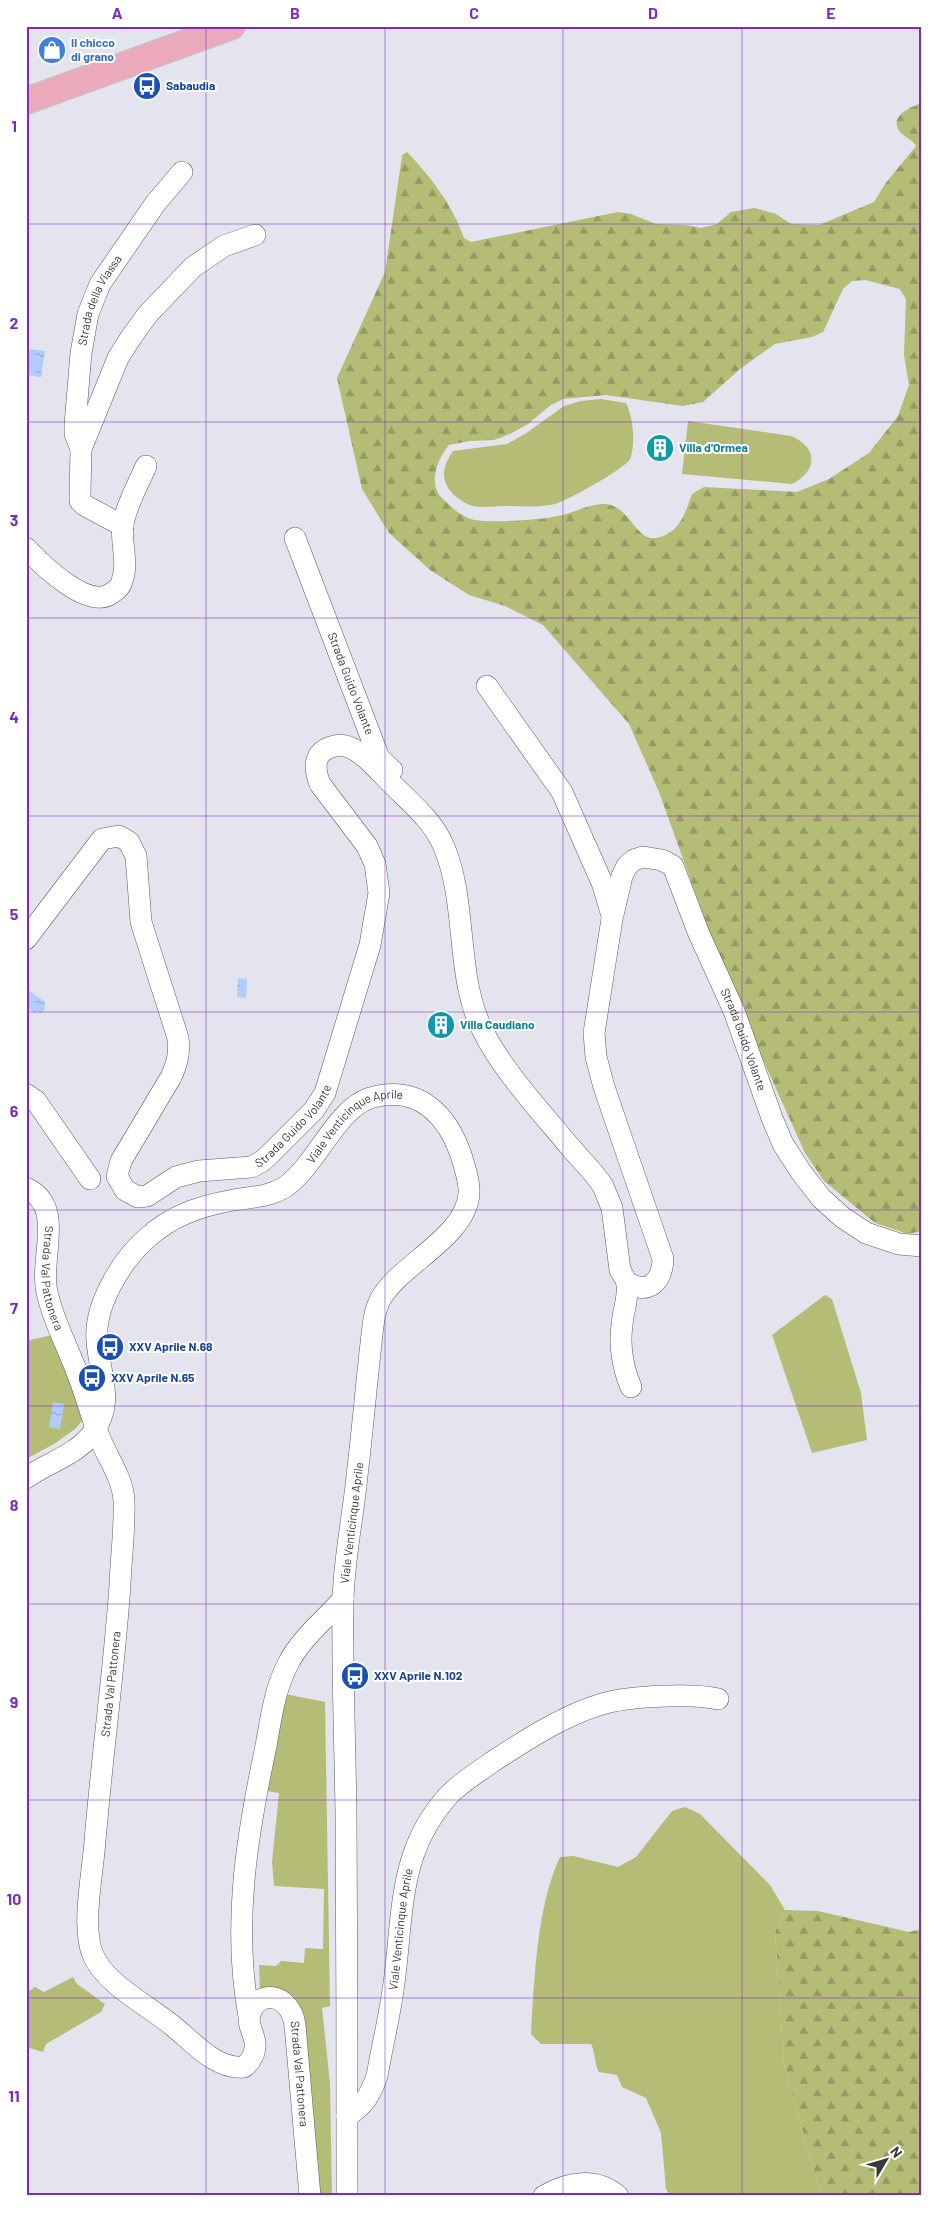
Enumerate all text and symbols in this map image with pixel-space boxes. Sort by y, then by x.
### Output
text: A [112,3,123,22]
text: B [290,3,300,22]
text: C [469,3,479,22]
text: D [648,3,658,22]
text: E [826,3,836,22]
shop icon: Il chicco di grano [37,35,67,65]
place label: Il chicco di grano [71,35,115,63]
bus stop icon: Sabaudia [132,71,162,101]
place label: Sabaudia [166,78,215,92]
text: 1 [11,116,17,135]
street label: Strada della Viassa [74,252,124,347]
text: 2 [10,313,19,332]
building icon: Villa d'Ormea [645,433,675,463]
place label: Villa d'Ormea [679,440,748,454]
text: 3 [10,510,18,529]
street label: Strada Guido Volante [326,630,377,736]
text: 4 [9,707,19,726]
text: 5 [10,904,19,923]
street label: Strada Guido Volante [719,986,770,1092]
building icon: Villa Caudiano [426,1010,456,1040]
place label: Villa Caudiano [460,1017,535,1031]
street label: Strada Guido Volante [252,1083,333,1170]
street label: Viale Venticinque Aprile [303,1087,404,1166]
text: 6 [10,1101,19,1120]
street label: Strada Val Pattonera [39,1226,67,1332]
text: 7 [10,1298,18,1317]
bus stop icon: XXV Aprile N.68 [95,1332,125,1362]
place label: XXV Aprile N.68 [129,1339,213,1353]
bus stop icon: XXV Aprile N.65 [77,1363,107,1393]
place label: XXV Aprile N.65 [111,1370,195,1384]
street label: Viale Venticinque Aprile [337,1461,365,1585]
text: 8 [10,1495,19,1514]
street label: Strada Val Pattonera [97,1630,123,1737]
bus stop icon: XXV Aprile N.102 [340,1661,370,1691]
place label: XXV Aprile N.102 [374,1668,463,1682]
text: 9 [10,1692,18,1711]
street label: Viale Venticinque Aprile [385,1867,415,1991]
text: 10 [7,1889,21,1908]
street label: Strada Val Pattonera [288,2020,312,2127]
text: 11 [8,2086,20,2105]
north arrow [860,2134,910,2184]
text: N [887,2143,906,2161]

